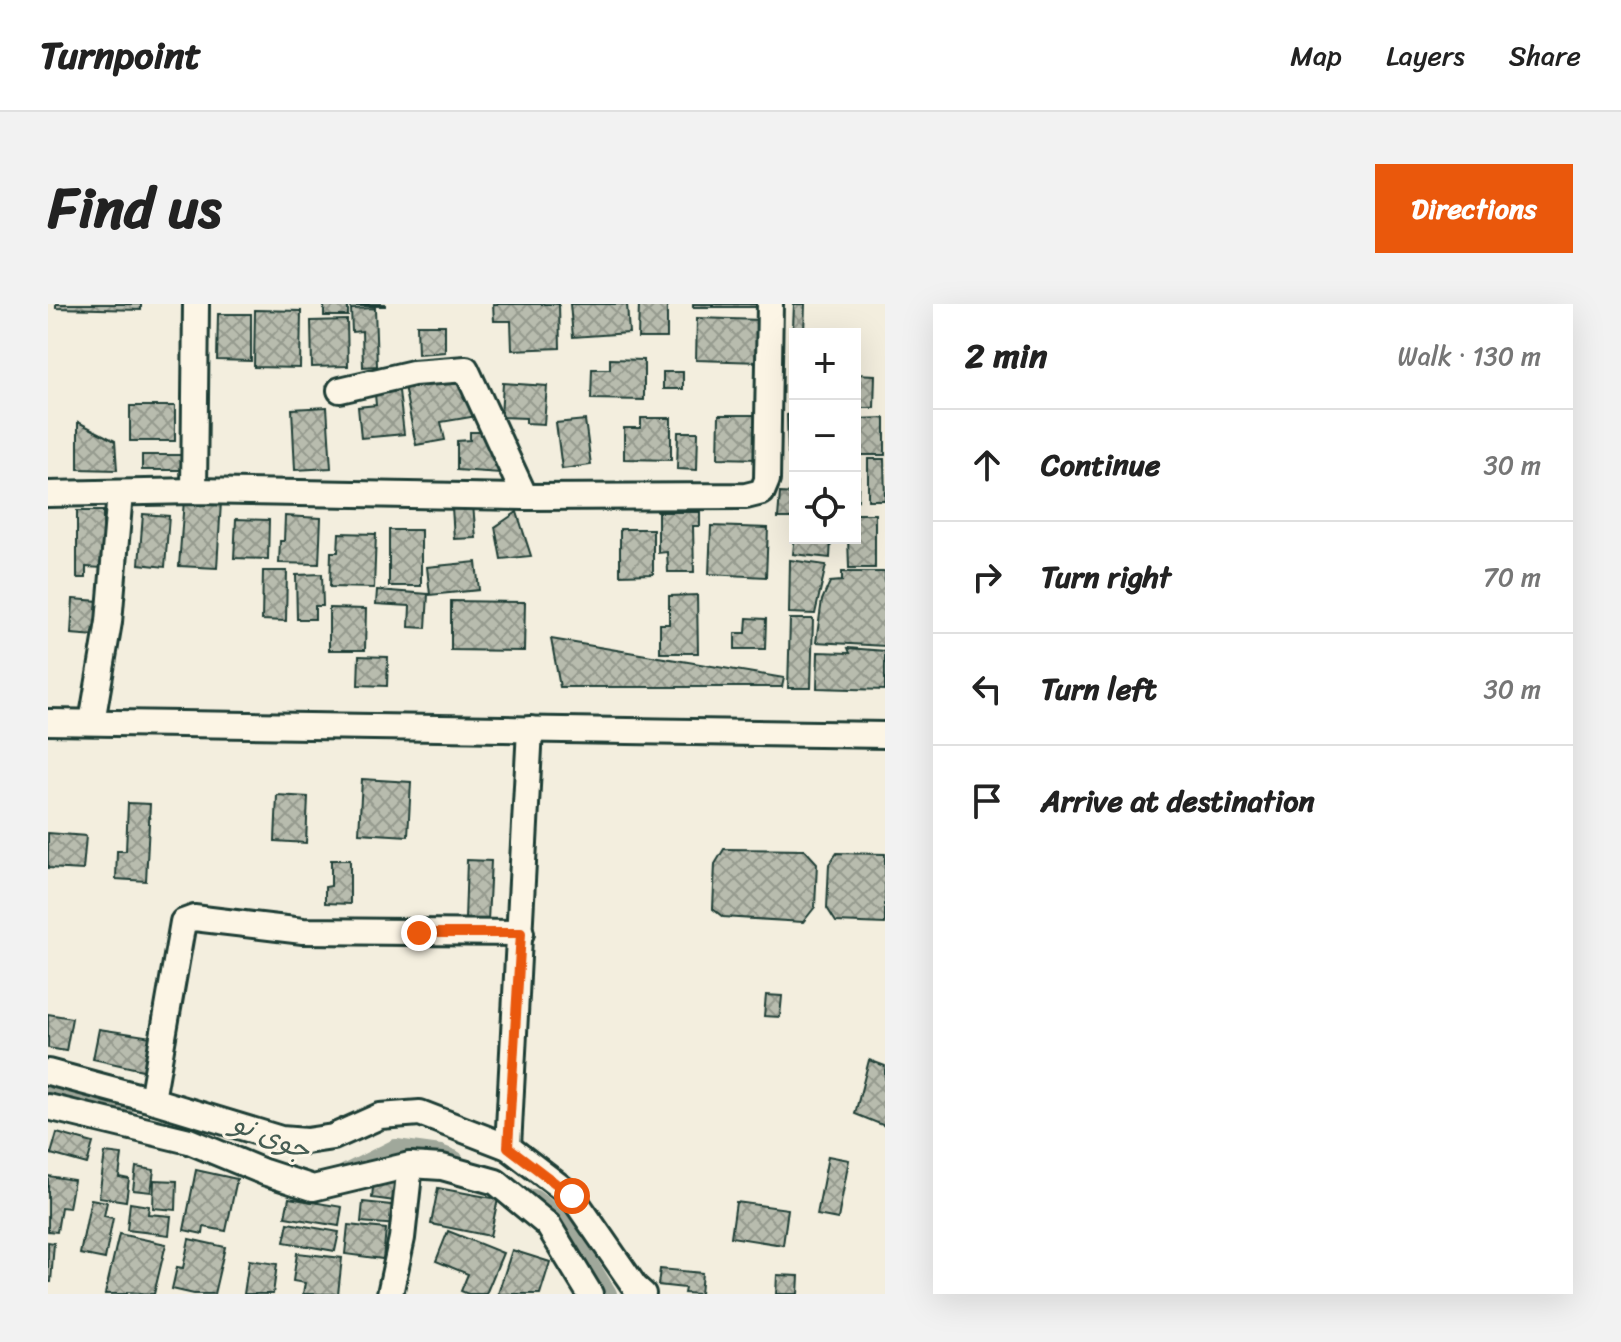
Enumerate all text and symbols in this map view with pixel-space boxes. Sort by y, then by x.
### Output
text: Turnpoint [40,22,201,89]
text: Map [1290,31,1342,80]
text: Layers [1386,31,1465,80]
text: Share [1509,31,1581,80]
text: Find us [48,159,221,258]
button: Directions [1375,164,1573,253]
text: 2 min [965,326,1047,386]
map controls [789,328,861,544]
button: + [789,328,861,400]
text: Walk · 130 m [1398,333,1541,379]
button: − [789,400,861,472]
text: Continue [1041,438,1160,492]
text: 30 m [1484,442,1541,488]
icon: ahead [965,443,1009,487]
button: locate [789,472,861,544]
text: Turn right [1041,550,1171,604]
text: 70 m [1483,554,1541,600]
icon: right [965,555,1009,599]
text: Turn left [1041,662,1157,716]
text: 30 m [1484,666,1541,712]
icon: left [965,667,1009,711]
text: Arrive at destination [1041,774,1315,828]
icon: arrive [965,779,1009,823]
route end [401,915,437,951]
water label: جوی نو [221,1097,319,1175]
route start [554,1178,590,1214]

